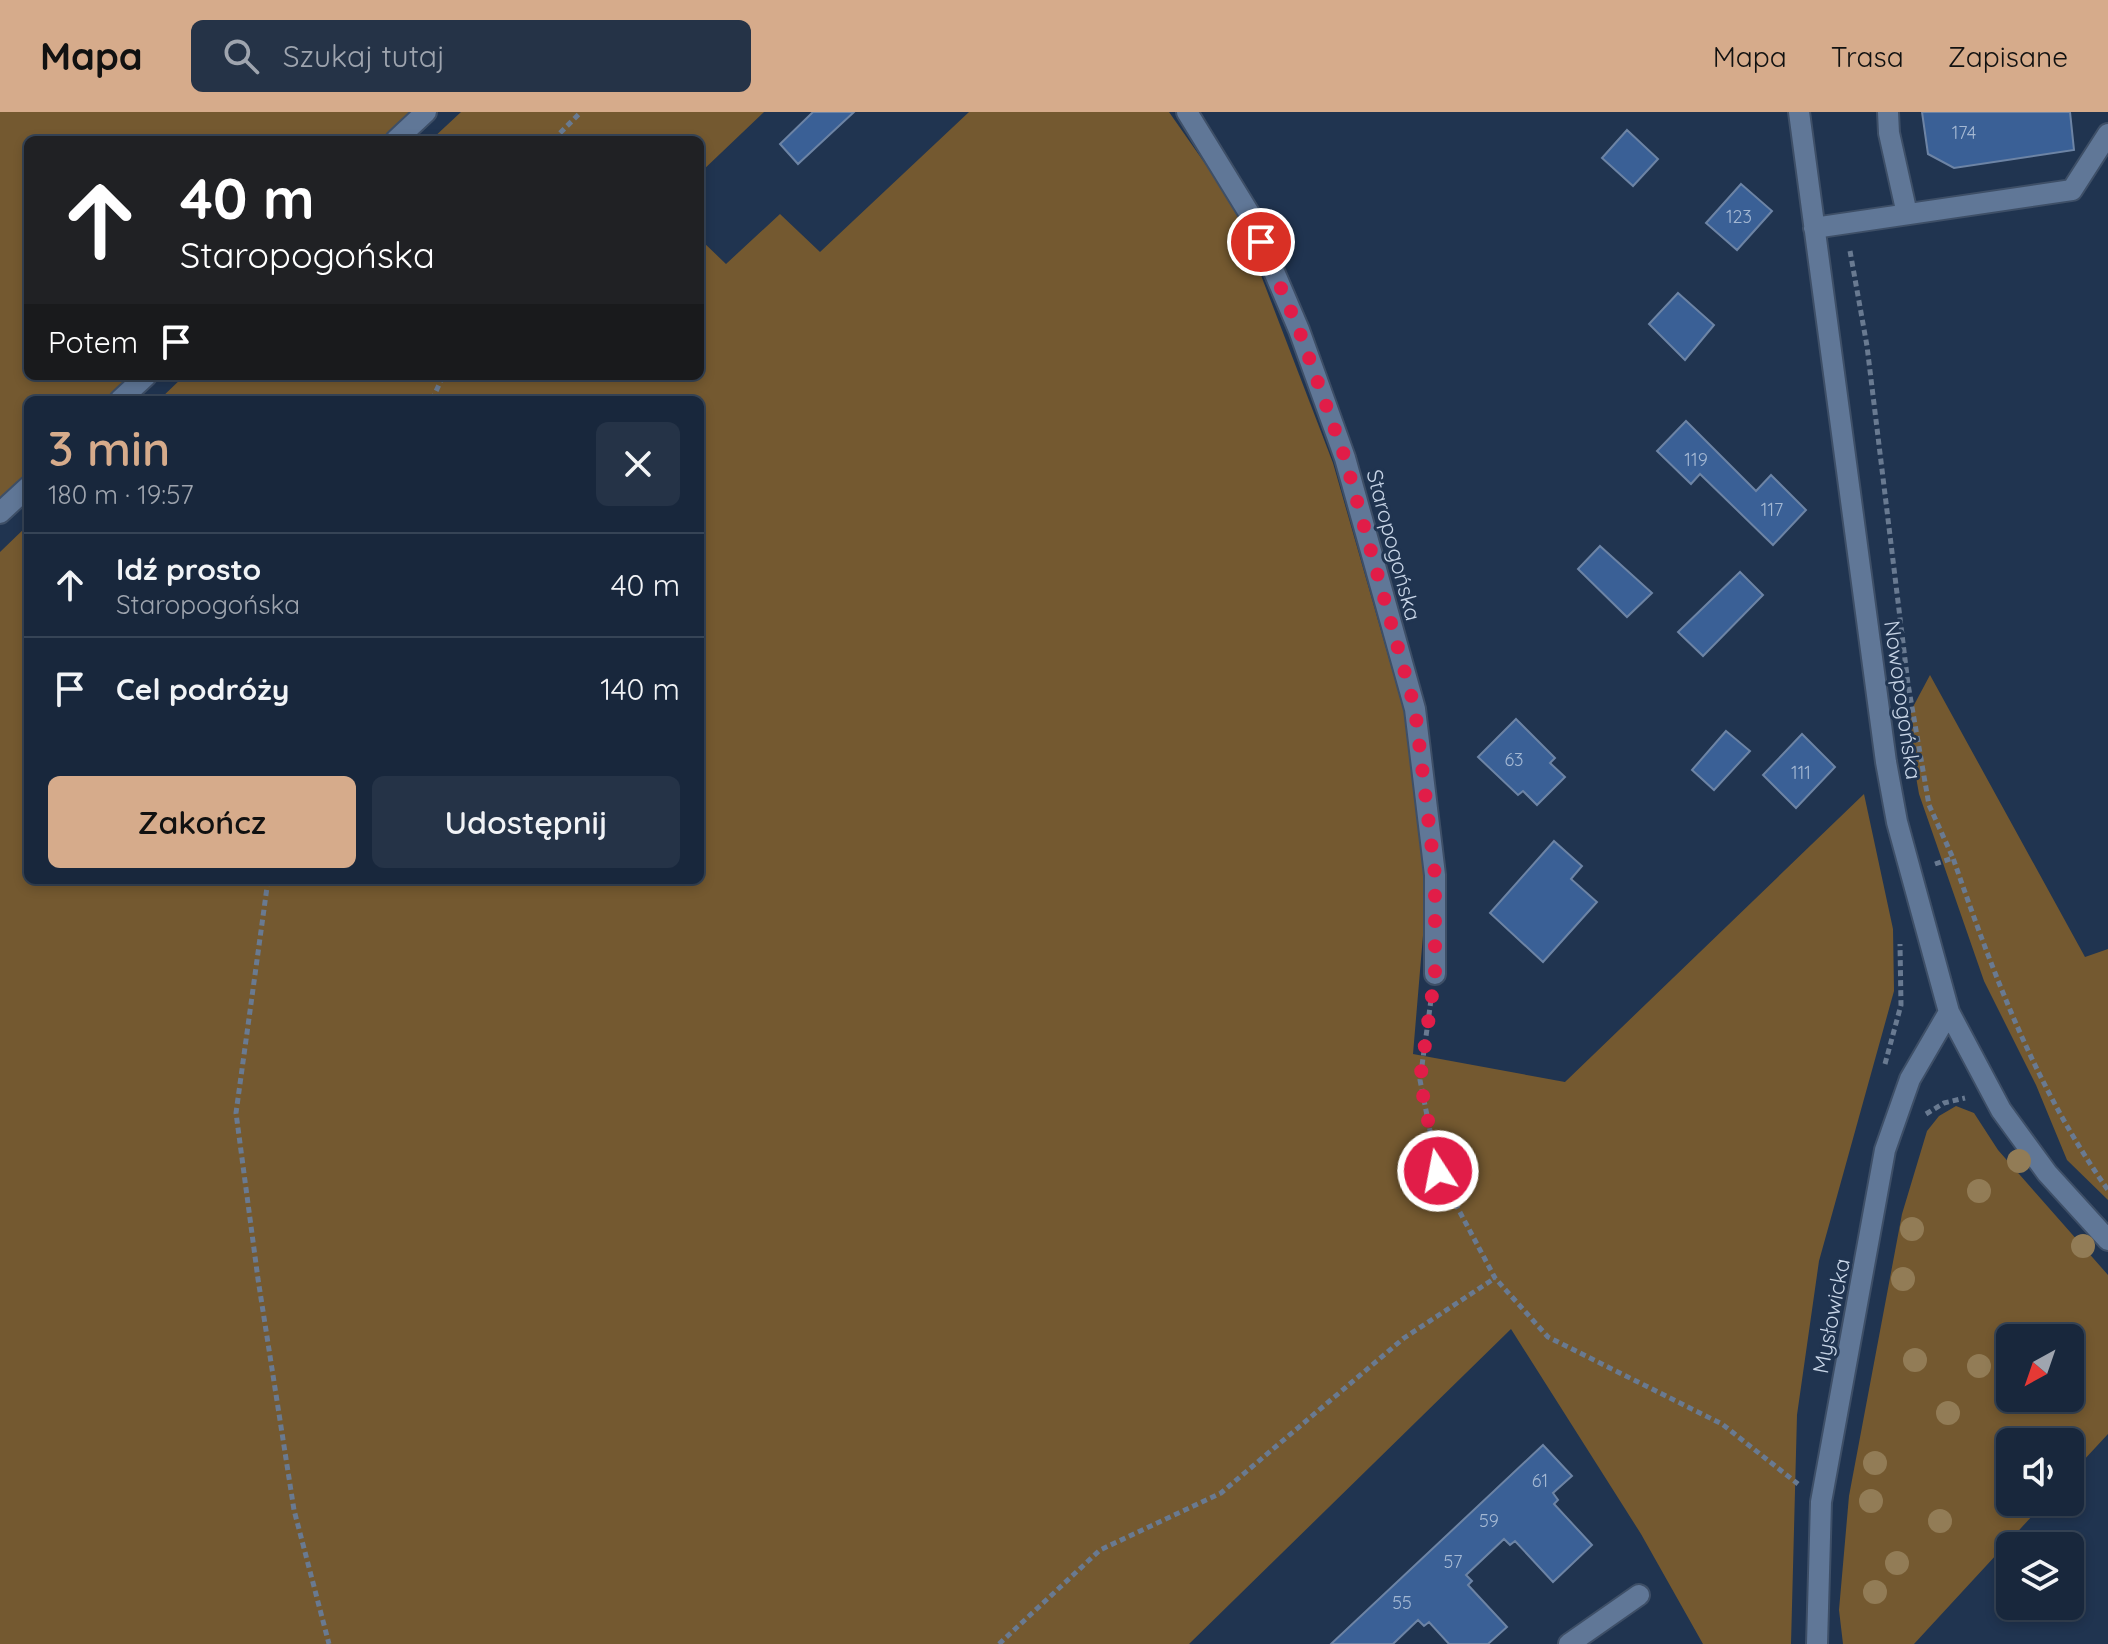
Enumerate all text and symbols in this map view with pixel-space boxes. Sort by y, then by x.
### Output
search box [191,20,751,92]
text: Mapa [40,32,143,80]
icon: search [219,34,263,78]
text: Szukaj tutaj [283,37,445,75]
text: Mapa [1713,39,1787,74]
text: Trasa [1831,39,1904,74]
text: Zapisane [1948,39,2068,74]
house number: 174 [1952,121,1976,144]
text: 40 m [180,163,315,233]
icon: ahead [48,168,152,272]
house number: 123 [1726,205,1752,228]
pin [1227,208,1295,276]
icon: arrive [1239,220,1283,264]
text: Staropogońska [180,232,435,277]
icon: arrive [154,320,198,364]
text: Potem [48,323,138,361]
text: 3 min [48,418,170,478]
button: close [596,422,680,506]
house number: 119 [1684,448,1708,471]
street label: Staropogońska [1360,466,1428,624]
text: 180 m · 19:57 [48,478,194,511]
house number: 117 [1761,498,1783,521]
text: Idź prosto [116,550,261,588]
icon: ahead [48,563,92,607]
text: 40 m [611,566,680,604]
text: Staropogońska [116,588,300,621]
street label: Nowopogońska [1878,619,1928,781]
icon: arrive [48,667,92,711]
text: Cel podróży [116,670,289,708]
text: 140 m [600,670,680,708]
house number: 63 [1504,748,1524,771]
house number: 111 [1791,761,1811,784]
button: Zakończ [48,776,356,868]
button: Udostępnij [372,776,680,868]
position arrow [1396,1129,1480,1213]
street label: Mysłowicka [1806,1256,1856,1376]
north arrow [1996,1324,2084,1412]
map controls [1996,1324,2084,1620]
button: sound [1996,1428,2084,1516]
house number: 61 [1532,1469,1548,1492]
house number: 59 [1479,1509,1499,1532]
button: layers [1996,1532,2084,1620]
house number: 57 [1443,1550,1463,1573]
house number: 55 [1392,1591,1412,1614]

